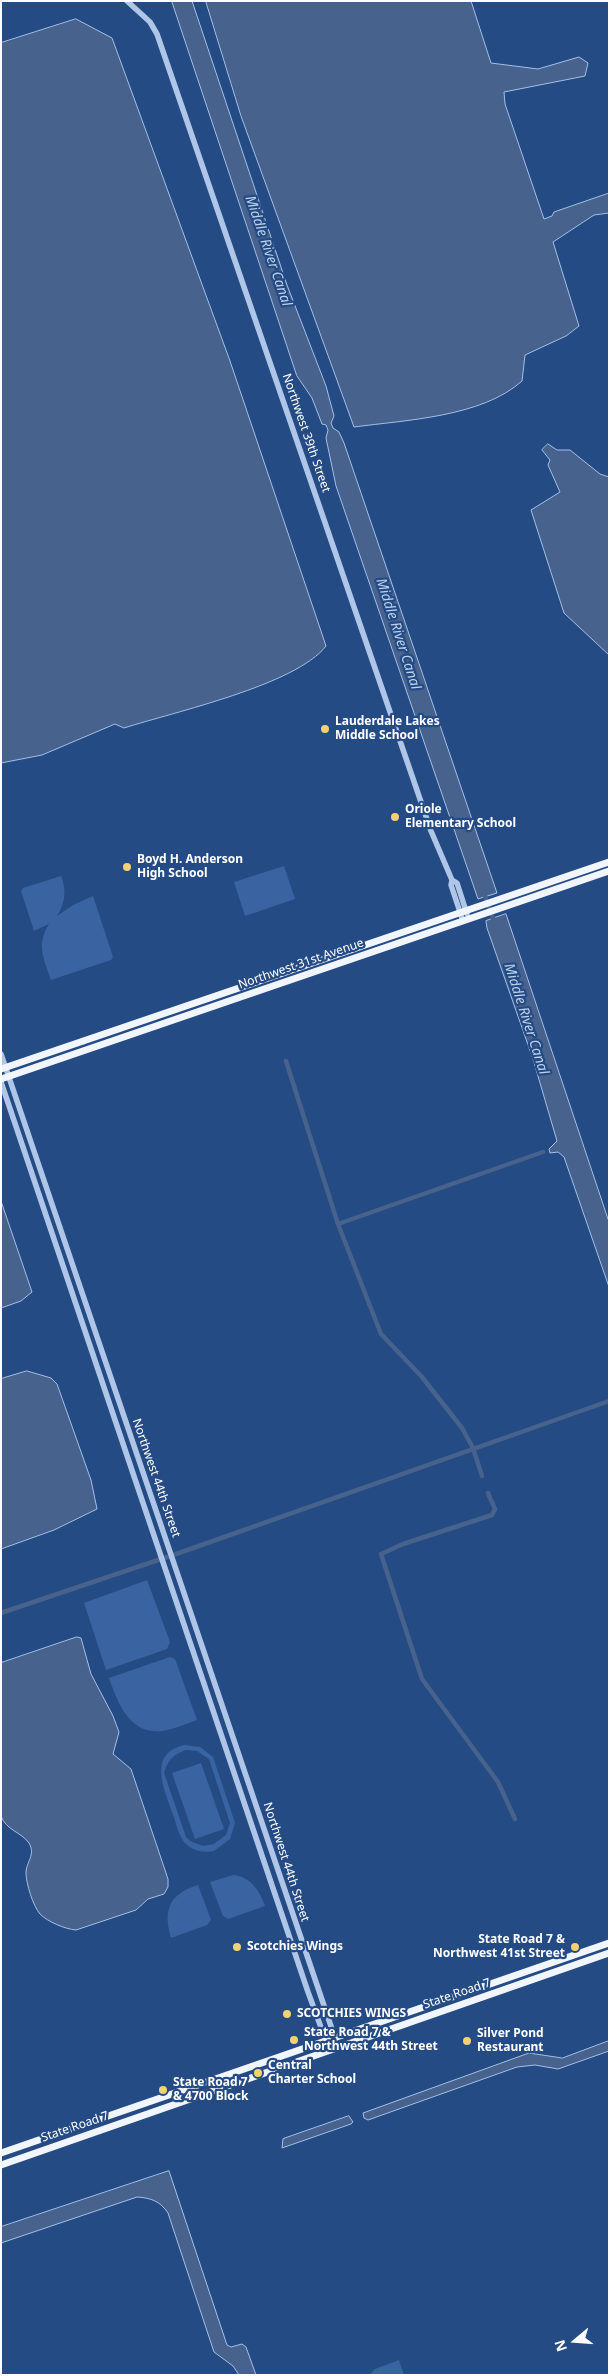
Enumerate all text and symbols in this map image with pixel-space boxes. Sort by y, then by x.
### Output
water label: Middle River Canal [241,193,295,309]
street label: Northwest 39th Street [279,372,333,494]
water label: Middle River Canal [372,576,424,692]
place label: Lauderdale Lakes Middle School [335,715,440,743]
marker: Lauderdale Lakes Middle School [319,723,331,735]
place label: Oriole Elementary School [405,803,516,831]
marker: Oriole Elementary School [389,811,401,823]
place label: Boyd H. Anderson High School [137,853,243,881]
marker: Boyd H. Anderson High School [121,861,133,873]
street label: Northwest 31st Avenue [236,936,366,992]
water label: Middle River Canal [500,961,552,1077]
street label: Northwest 44th Street [129,1417,183,1539]
street label: Northwest 44th Street [260,1801,312,1923]
place label: State Road 7 & Northwest 41st Street [433,1933,565,1961]
place label: Scotchies Wings [247,1940,343,1954]
marker: Scotchies Wings [231,1941,243,1953]
marker: State Road 7 & Northwest 41st Street [569,1941,581,1953]
street label: State Road 7 [421,1976,493,2012]
place label: SCOTCHIES WINGS [297,2007,406,2021]
marker: SCOTCHIES WINGS [281,2008,293,2020]
place label: State Road 7 & Northwest 44th Street [304,2026,438,2054]
place label: Silver Pond Restaurant [477,2027,544,2055]
marker: State Road 7 & Northwest 44th Street [288,2034,300,2046]
marker: Silver Pond Restaurant [461,2035,473,2047]
place label: Central Charter School [268,2059,356,2087]
marker: Central Charter School [252,2067,264,2079]
place label: State Road 7 & 4700 Block [173,2076,248,2104]
marker: State Road 7 & 4700 Block [157,2084,169,2096]
street label: State Road 7 [39,2109,111,2145]
north arrow [550,2316,600,2366]
text: N [549,2337,571,2354]

